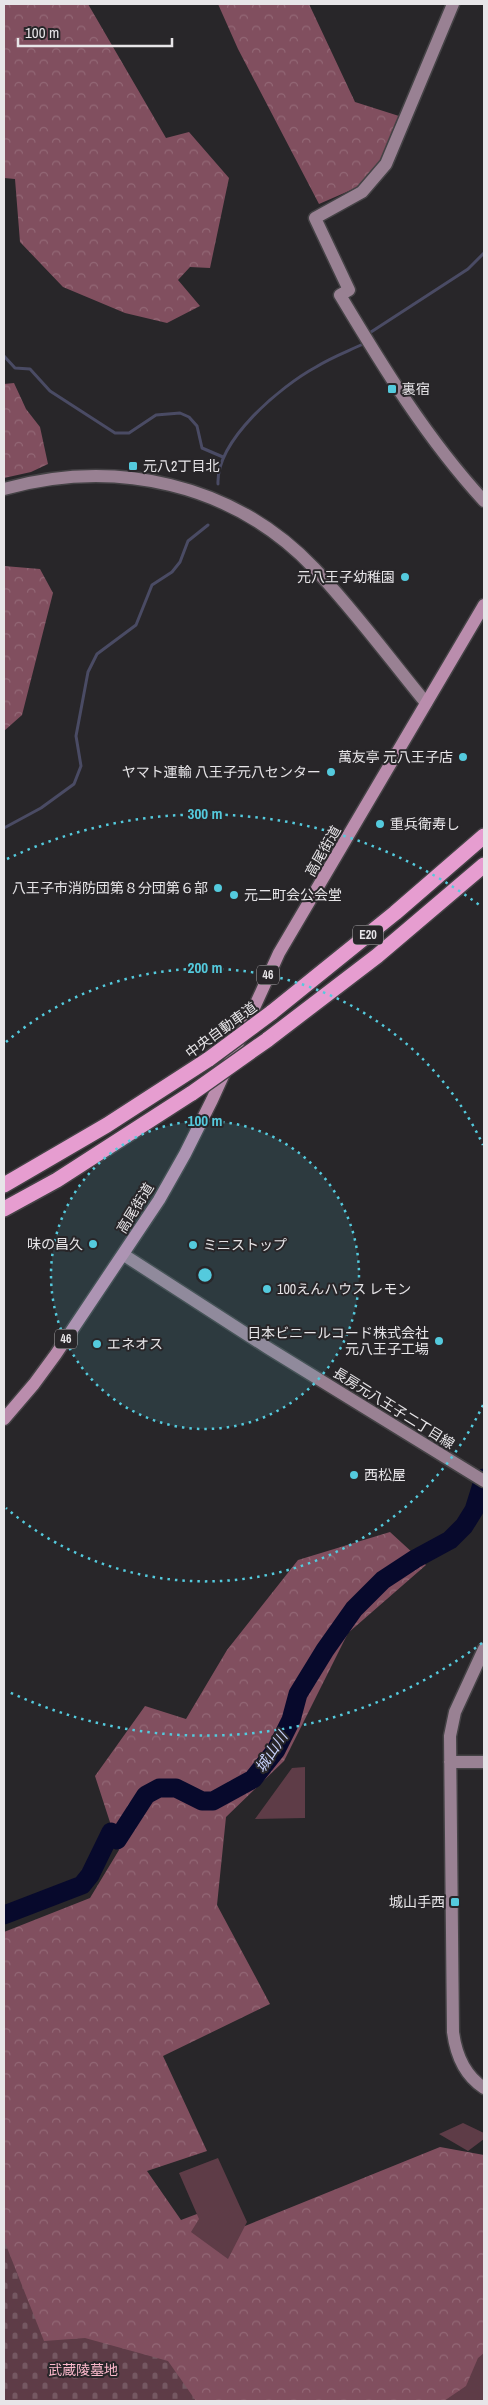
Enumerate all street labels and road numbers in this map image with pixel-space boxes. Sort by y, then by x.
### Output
street label: 高尾街道 [301,822,345,880]
road number: E20 [353,926,383,944]
road number: 46 [257,966,279,984]
street label: 中央自動車道 [182,998,260,1062]
street label: 高尾街道 [113,1179,157,1237]
road number: 46 [55,1330,77,1348]
street label: 長房元八王子二丁目線 [330,1363,458,1453]

